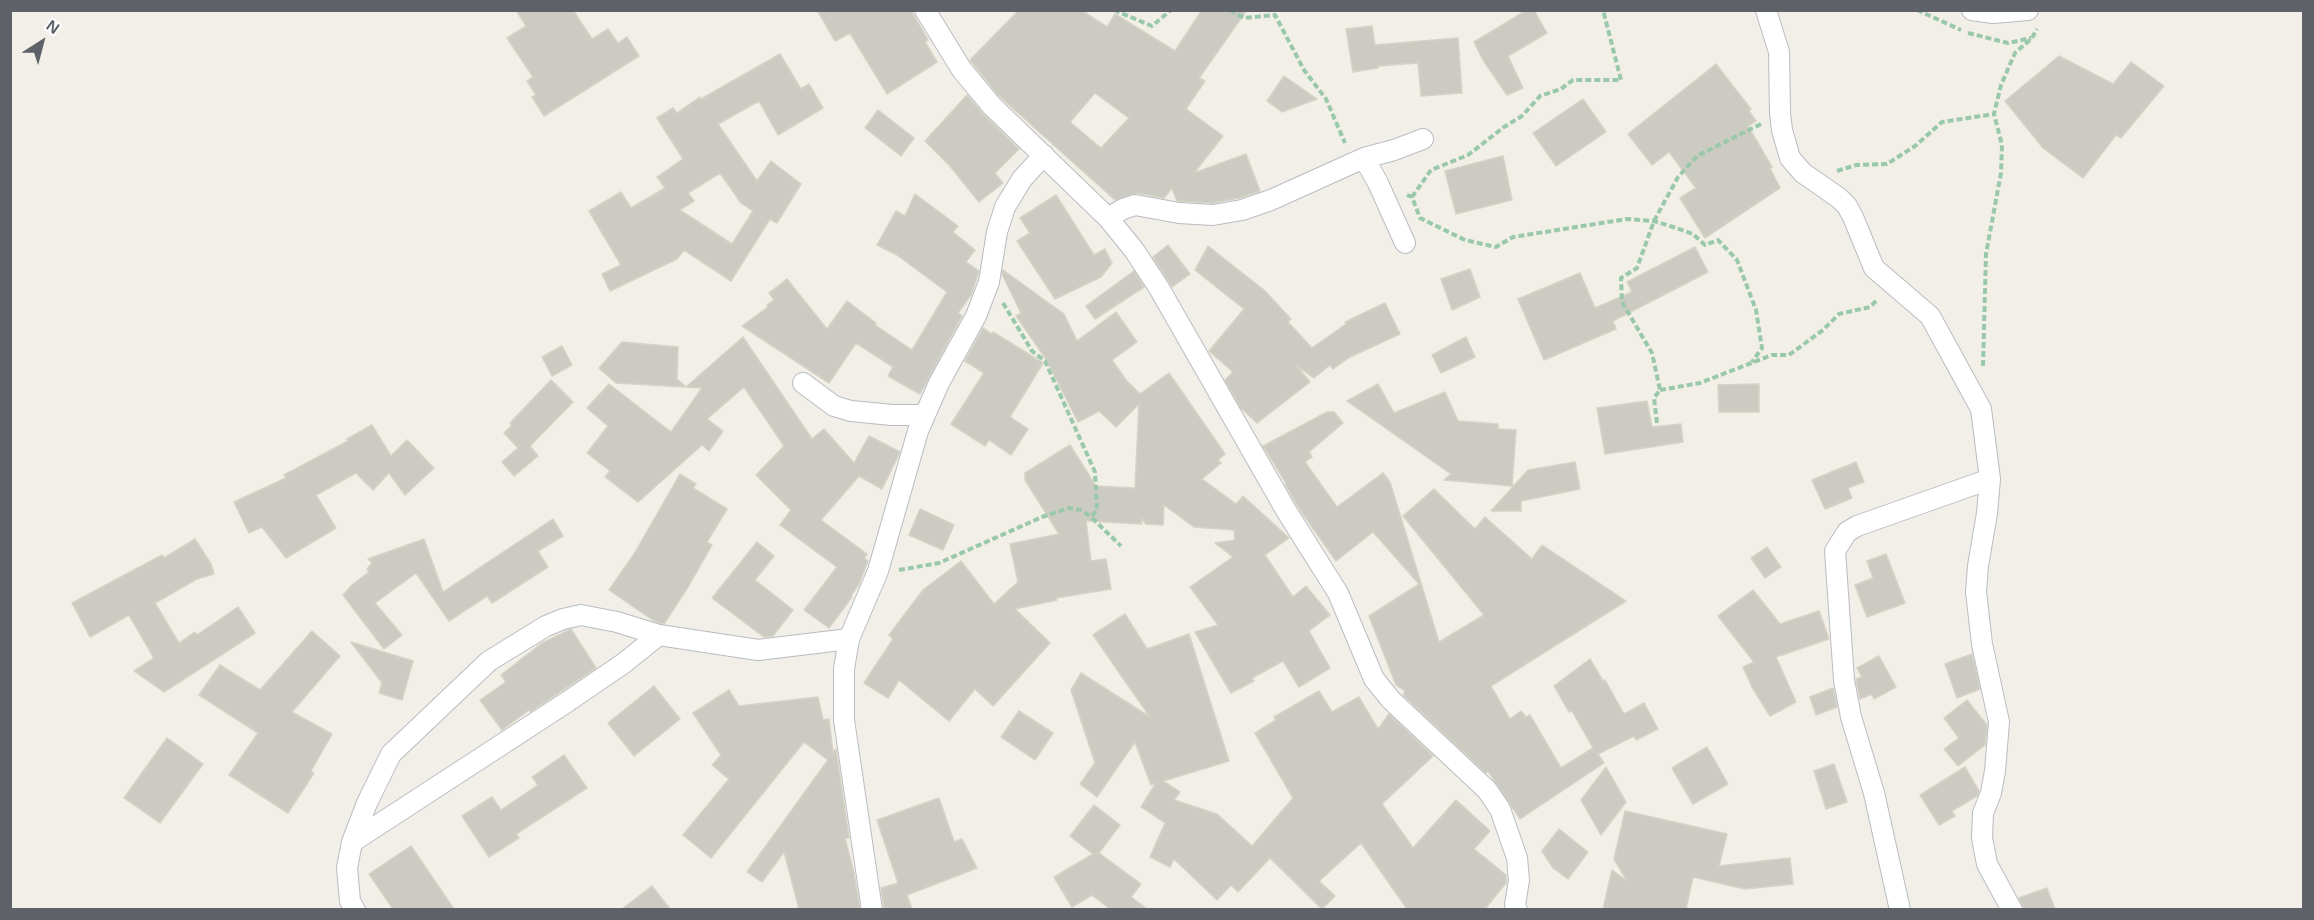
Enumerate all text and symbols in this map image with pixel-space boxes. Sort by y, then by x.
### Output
north arrow [12,12,72,72]
text: N [43,17,63,37]

